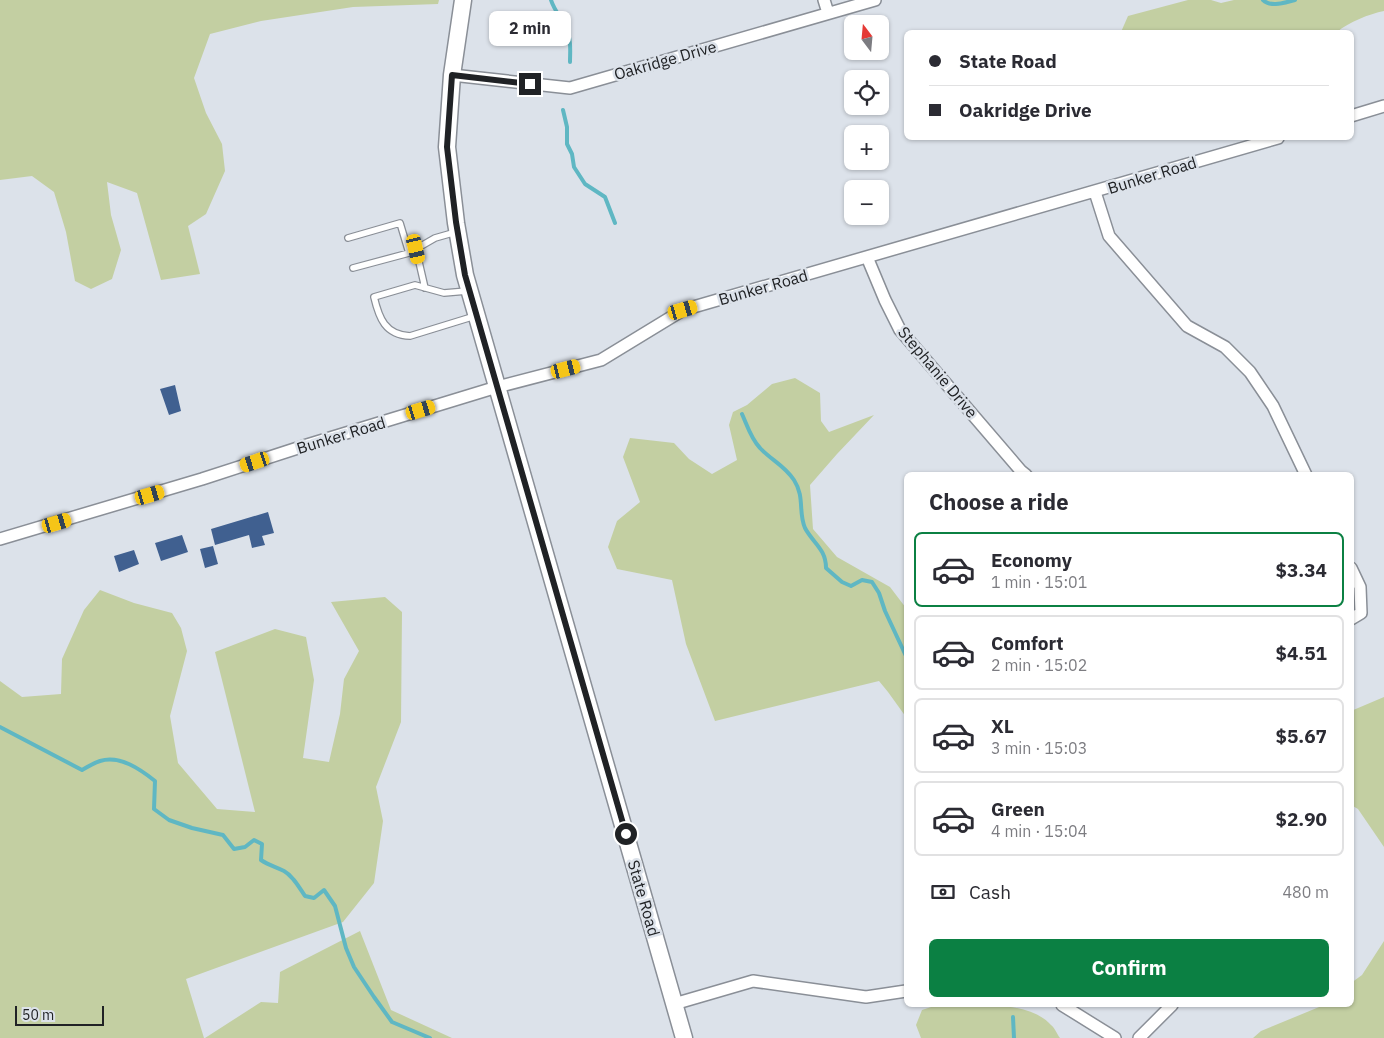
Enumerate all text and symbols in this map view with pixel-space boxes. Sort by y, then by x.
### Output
callout: 2 min [489,12,571,46]
north arrow [844,15,889,60]
map controls [844,15,889,225]
text: 2 min [509,18,551,38]
street label: Oakridge Drive [612,36,719,84]
text: State Road [959,49,1057,73]
button: locate [844,70,889,115]
route end [519,73,541,95]
text: Oakridge Drive [959,98,1092,122]
button: + [844,125,889,170]
street label: Bunker Road [1105,152,1199,198]
button: − [844,180,889,225]
car [405,233,426,265]
street label: Bunker Road [716,265,810,309]
car [666,299,699,321]
street label: Stephanie Drive [894,322,982,422]
car [549,358,582,380]
car [404,398,437,422]
street label: Bunker Road [294,412,388,458]
car [238,450,271,474]
car [133,484,166,506]
text: Choose a ride [929,487,1069,516]
car [40,512,73,534]
icon: car [931,547,976,592]
text: Economy [991,548,1072,572]
text: $3.34 [1275,558,1327,582]
text: 1 min · 15:01 [991,572,1087,592]
icon: car [931,630,976,675]
text: Comfort [991,631,1064,655]
text: $4.51 [1275,641,1327,665]
text: 2 min · 15:02 [991,655,1087,675]
icon: car [931,713,976,758]
text: XL [991,714,1014,738]
text: $5.67 [1275,724,1327,748]
text: 3 min · 15:03 [991,738,1087,758]
icon: car [931,796,976,841]
text: Green [991,797,1045,821]
text: $2.90 [1275,807,1327,831]
text: 4 min · 15:04 [991,821,1087,841]
route start [615,823,637,845]
street label: State Road [624,858,664,938]
icon: cash [929,878,957,906]
text: Cash [969,880,1011,904]
text: 480 m [1282,882,1329,902]
button: Confirm [929,939,1329,997]
scale bar [15,1003,104,1026]
text: 50 m [22,1006,54,1024]

